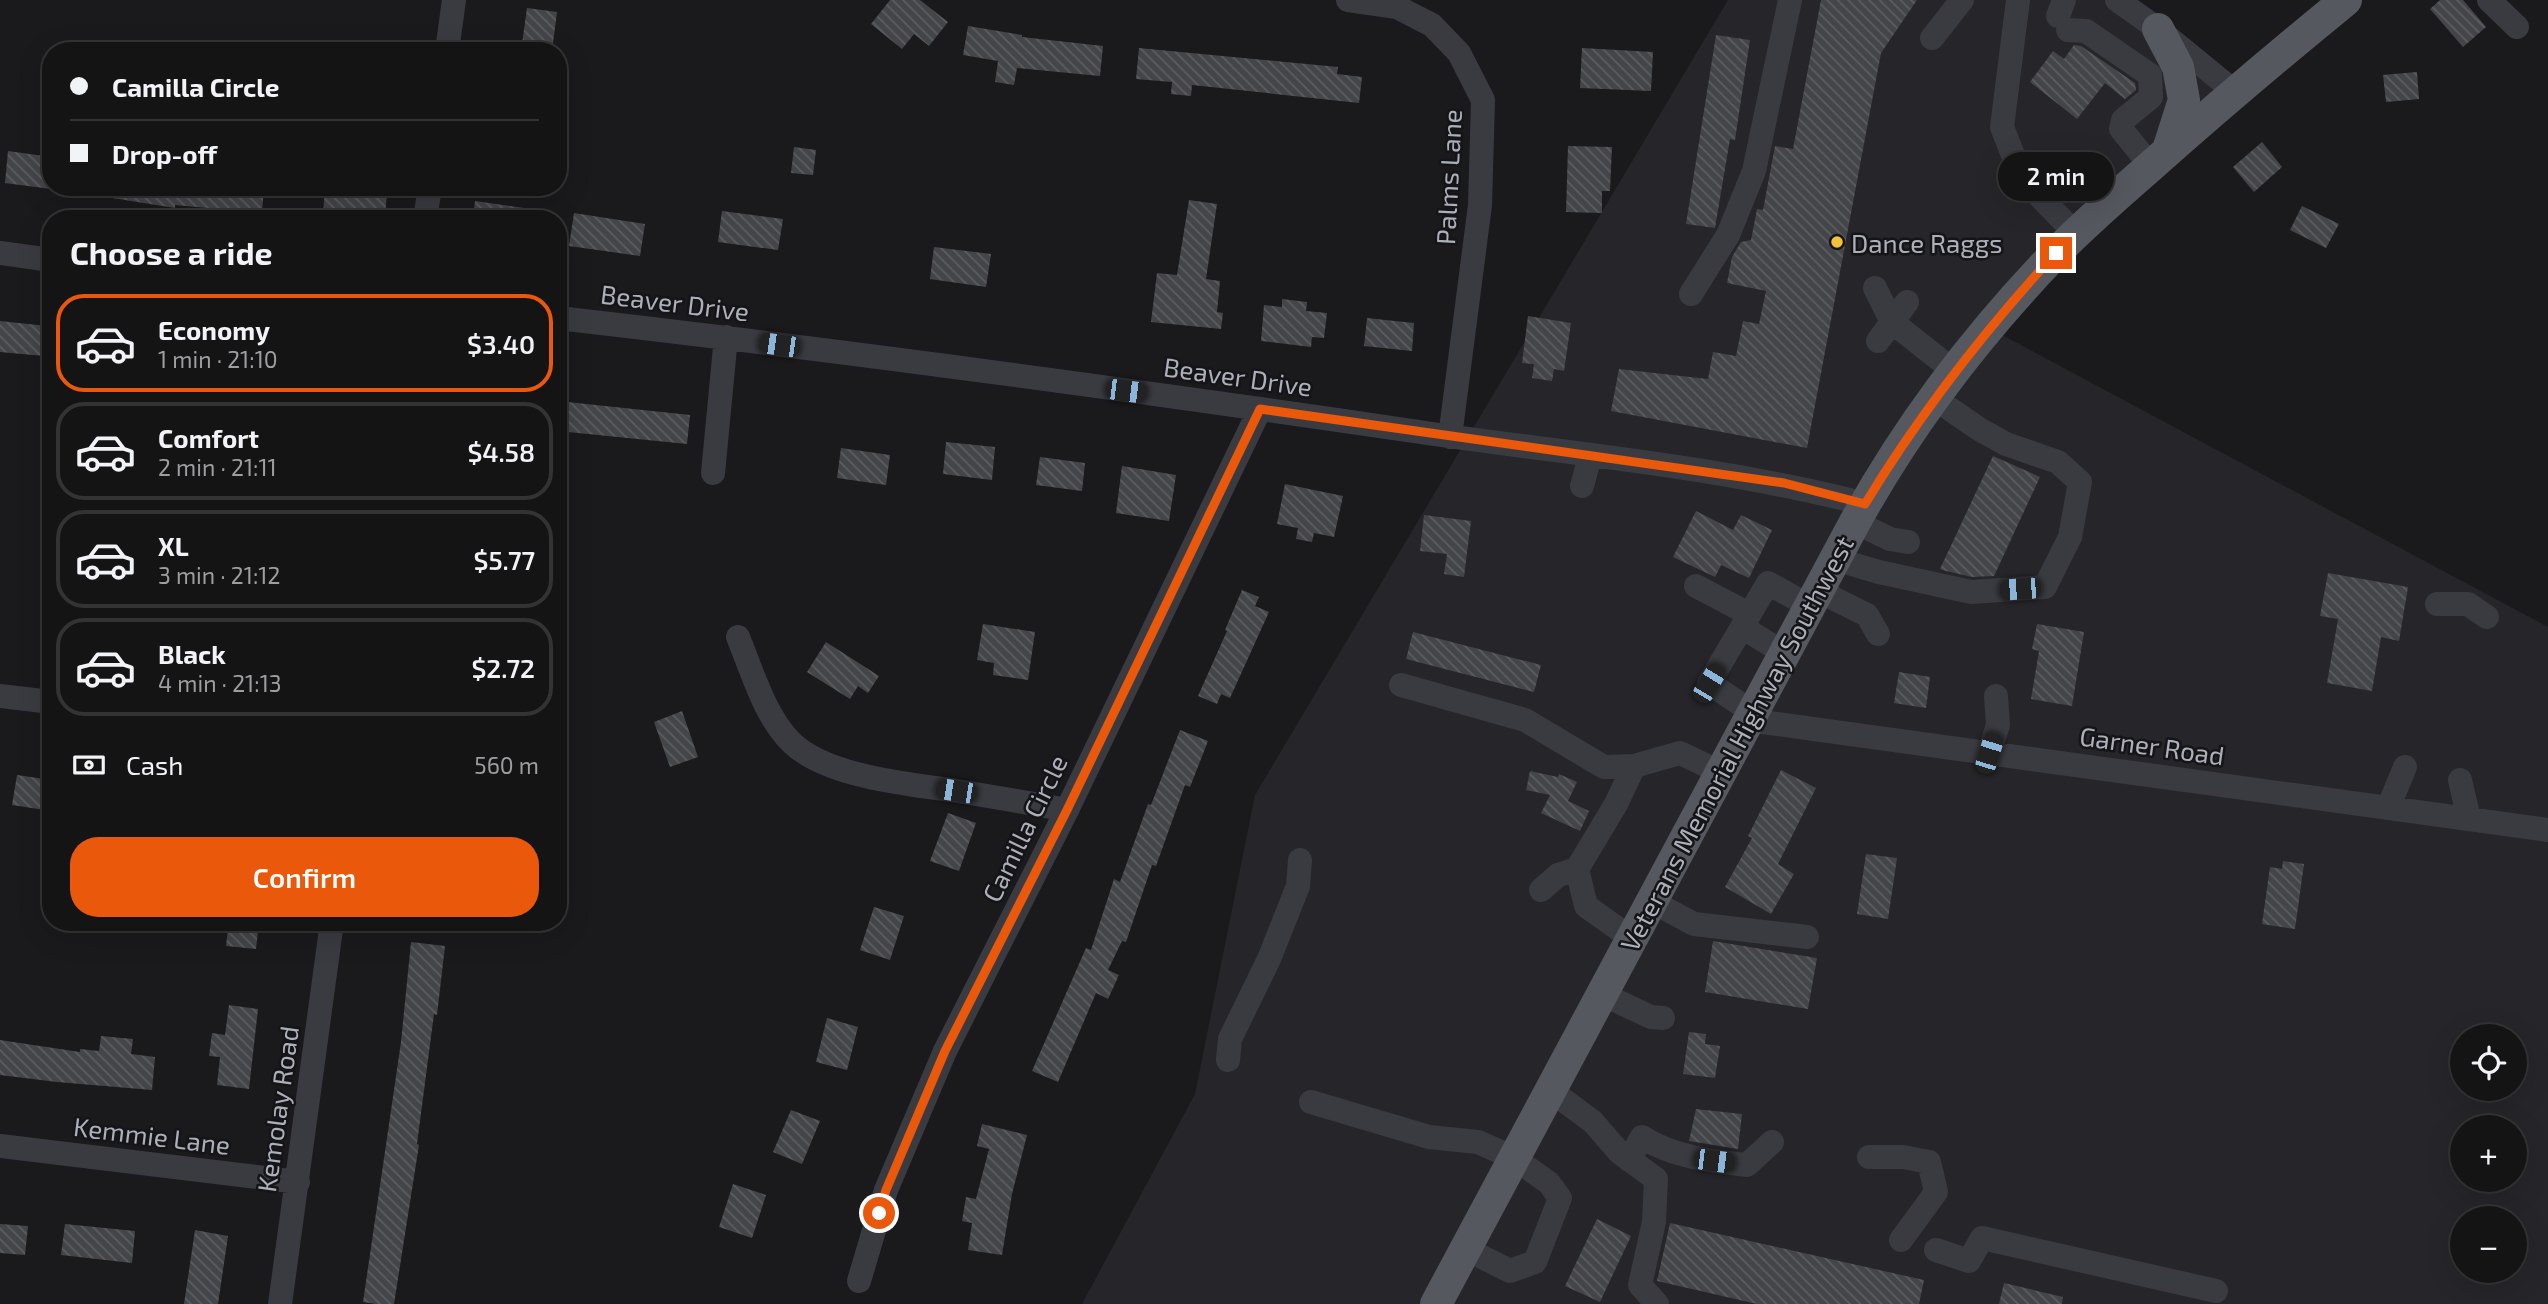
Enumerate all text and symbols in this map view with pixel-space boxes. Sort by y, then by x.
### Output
text: Camilla Circle [112,71,279,102]
street label: Palms Lane [1429,108,1467,246]
text: Drop-off [112,138,217,169]
callout: 2 min [1998,152,2114,201]
text: 2 min [2027,162,2085,190]
place label: Dance Raggs [1851,227,2002,258]
text: Choose a ride [70,233,273,271]
marker: Dance Raggs [1829,234,1845,250]
route end [2040,237,2072,269]
street label: Beaver Drive [599,278,751,326]
icon: car [74,312,137,375]
text: Economy [158,314,270,345]
text: $3.40 [467,328,535,359]
car [757,332,802,358]
text: 1 min · 21:10 [158,345,278,373]
street label: Beaver Drive [1162,350,1314,402]
car [1104,378,1149,404]
icon: car [74,420,137,483]
text: Comfort [158,422,259,453]
text: $4.58 [467,436,535,467]
text: 2 min · 21:11 [158,453,277,481]
icon: car [74,528,137,591]
text: XL [158,530,189,561]
street label: Veterans Memorial Highway Southwest [1613,530,1859,956]
text: $5.77 [474,544,535,575]
text: 3 min · 21:12 [158,561,280,589]
car [1999,577,2042,601]
icon: car [74,636,137,699]
text: Black [158,638,226,669]
text: $2.72 [471,652,535,683]
car [1690,660,1729,706]
text: 4 min · 21:13 [158,669,282,697]
street label: Garner Road [2078,720,2226,770]
car [1973,730,2006,776]
icon: cash [70,746,108,784]
text: Cash [126,749,183,780]
street label: Camilla Circle [975,749,1073,907]
text: 560 m [474,751,539,779]
car [934,777,979,805]
button: Confirm [70,837,539,917]
street label: Kemolay Road [250,1024,304,1194]
map controls [2450,1024,2527,1283]
button: locate [2450,1024,2527,1101]
street label: Kemmie Lane [72,1110,232,1160]
button: + [2450,1115,2527,1192]
car [1692,1148,1737,1174]
route start [863,1197,895,1229]
button: − [2450,1206,2527,1283]

